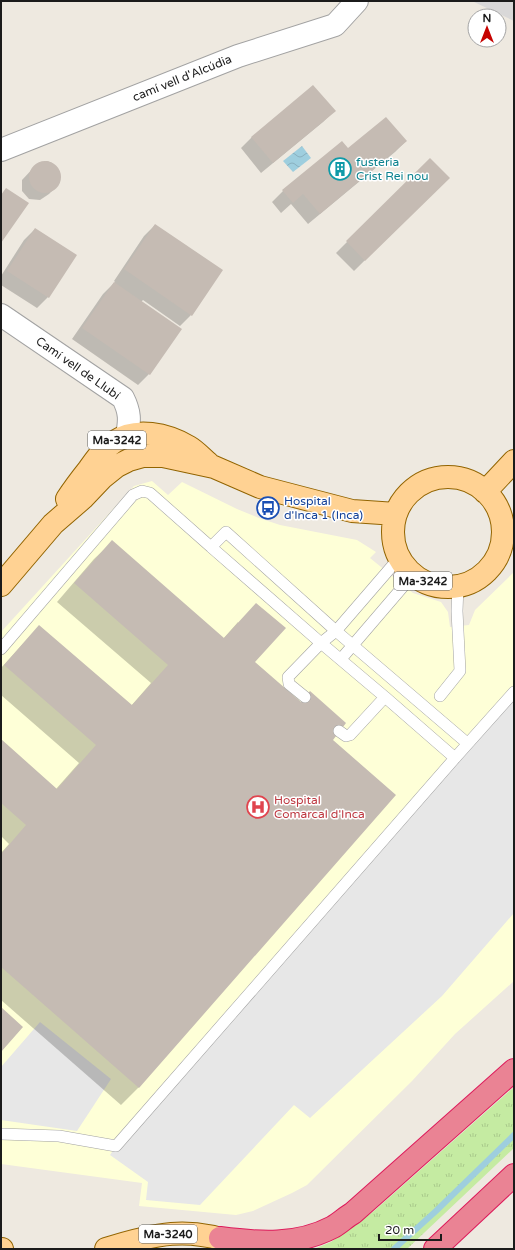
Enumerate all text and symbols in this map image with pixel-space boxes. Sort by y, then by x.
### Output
north arrow [467,8,507,48]
text: N [483,12,491,25]
street label: camí vell d'Alcúdia [130,52,234,104]
place label: fusteria Crist Rei nou [356,155,429,183]
building icon: fusteria Crist Rei nou [327,156,353,182]
street label: Camí vell de Llubí [33,334,123,402]
road number: Ma-3242 [88,431,146,449]
place label: Hospital d'Inca 1 (Inca) [284,494,363,522]
bus stop icon: Hospital d'Inca 1 (Inca) [255,495,281,521]
road number: Ma-3242 [394,572,452,590]
place label: Hospital Comarcal d'Inca [274,793,365,821]
hospital icon: Hospital Comarcal d'Inca [245,794,271,820]
scale bar [379,1216,441,1242]
text: 20 m [385,1223,414,1237]
road number: Ma-3240 [139,1225,197,1243]

